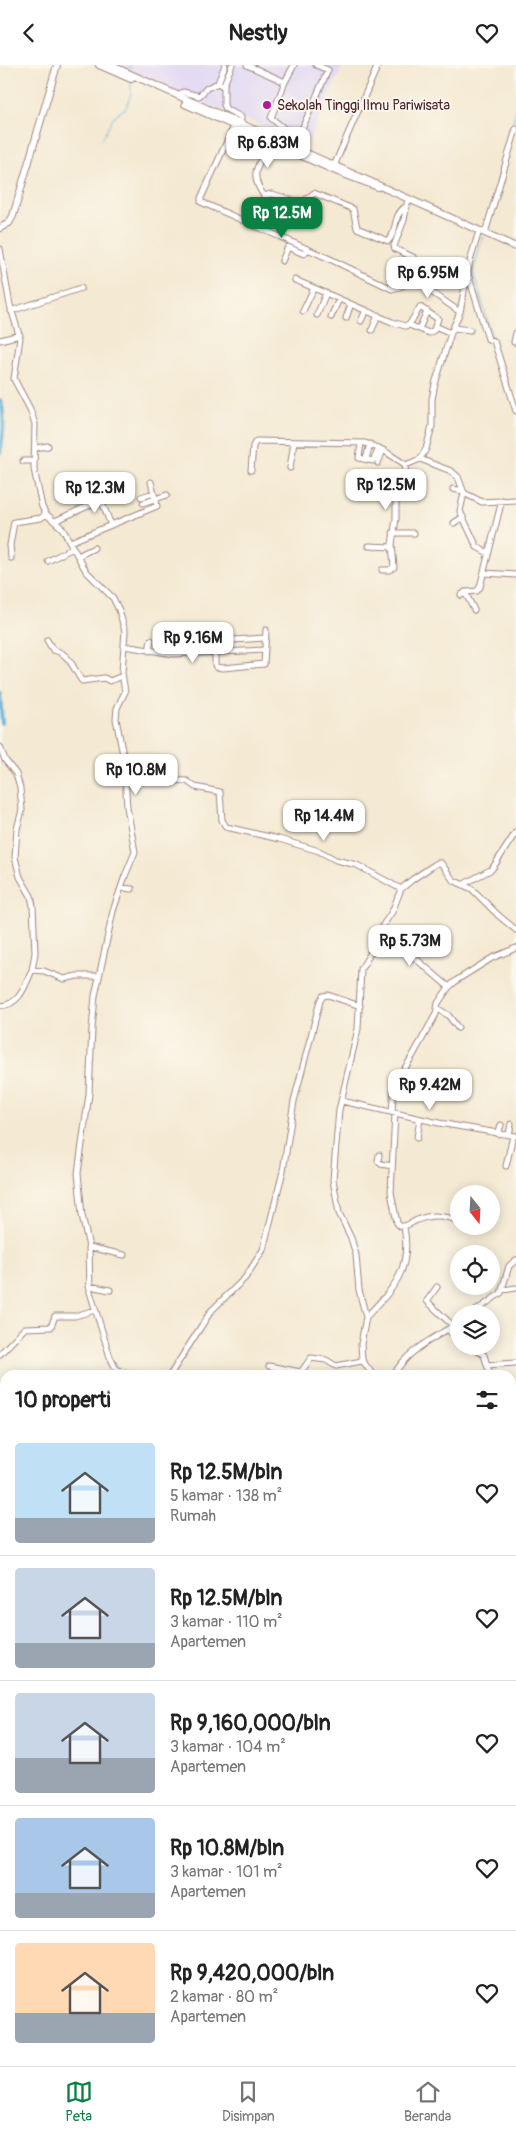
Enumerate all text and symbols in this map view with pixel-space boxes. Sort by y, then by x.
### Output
icon: back [15,19,43,47]
text: Nestly [228,19,288,47]
icon: heart [473,19,501,47]
place label: Sekolah Tinggi Ilmu Pariwisata [277,97,450,114]
marker: Sekolah Tinggi Ilmu Pariwisata [261,99,273,111]
pin: Rp 6.83M [216,127,320,169]
text: Rp 6.83M [237,133,299,153]
pin: Rp 12.5M [230,197,334,239]
text: Rp 12.5M [252,203,312,223]
pin: Rp 6.95M [376,257,480,299]
text: Rp 6.95M [397,263,459,283]
pin: Rp 12.5M [334,469,438,511]
pin: Rp 12.3M [43,471,147,514]
text: Rp 12.5M [356,475,416,495]
text: Rp 12.3M [65,478,125,498]
pin: Rp 9.16M [141,621,245,664]
text: Rp 9.16M [163,628,223,648]
pin: Rp 10.8M [84,753,188,796]
text: Rp 10.8M [106,760,166,780]
pin: Rp 14.4M [272,799,376,842]
text: Rp 14.4M [294,806,354,826]
pin: Rp 5.73M [358,925,462,967]
text: Rp 5.73M [379,931,441,951]
pin: Rp 9.42M [378,1069,482,1111]
text: Rp 9.42M [399,1075,461,1095]
north arrow [450,1185,500,1235]
map controls [450,1185,500,1355]
button: locate [450,1245,500,1295]
button: layers [450,1305,500,1355]
icon: filters [473,1386,501,1414]
text: 10 properti [15,1387,111,1414]
text: Rp 12.5M/bln [170,1459,282,1486]
icon: home [55,1463,115,1523]
icon: heart [473,1479,501,1507]
text: 5 kamar · 138 m² [170,1486,282,1506]
text: Rumah [170,1506,216,1526]
text: Rp 12.5M/bln [170,1585,282,1612]
icon: home [55,1588,115,1648]
icon: heart [473,1604,501,1632]
text: 3 kamar · 110 m² [170,1612,283,1632]
text: Apartemen [170,1632,246,1652]
text: Rp 9,160,000/bln [170,1710,331,1737]
icon: home [55,1713,115,1773]
icon: heart [473,1729,501,1757]
text: 3 kamar · 104 m² [170,1737,286,1757]
text: Apartemen [170,1757,246,1777]
text: Rp 10.8M/bln [170,1835,284,1862]
icon: home [55,1838,115,1898]
icon: heart [473,1854,501,1882]
text: 3 kamar · 101 m² [170,1862,283,1882]
text: Apartemen [170,1882,246,1902]
text: Rp 9,420,000/bln [170,1960,334,1987]
icon: home [55,1963,115,2023]
icon: heart [473,1979,501,2007]
text: 2 kamar · 80 m² [170,1987,278,2007]
text: Apartemen [170,2007,246,2027]
tab: Peta [65,2078,93,2125]
tab: Disimpan [222,2078,275,2125]
tab: Beranda [404,2078,451,2125]

